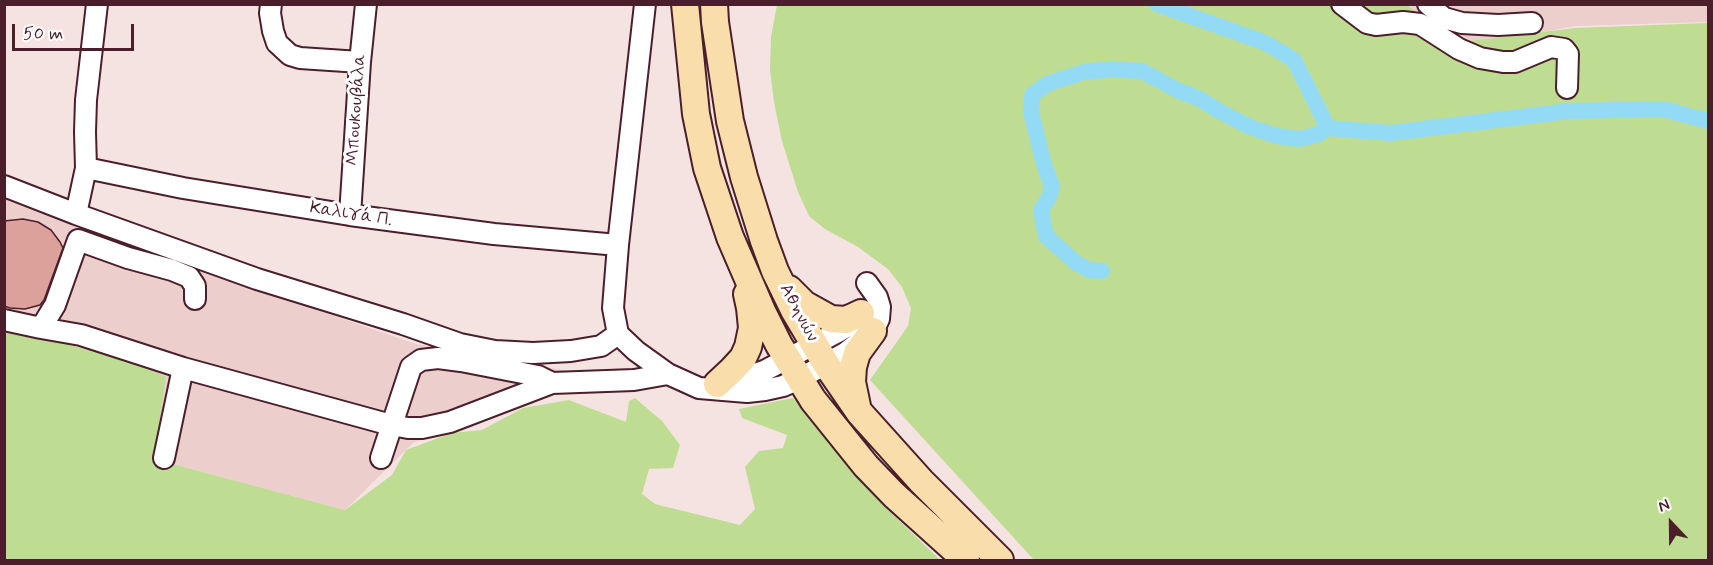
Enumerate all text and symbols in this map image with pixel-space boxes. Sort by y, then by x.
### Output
scale bar [15,12,136,50]
text: 50 m [23,22,63,46]
street label: Μπουκουβάλα [342,54,372,166]
street label: Καλιγά Π. [308,198,394,232]
street label: Αθηνών [774,280,822,346]
north arrow [1641,493,1701,553]
text: N [1655,494,1673,518]

